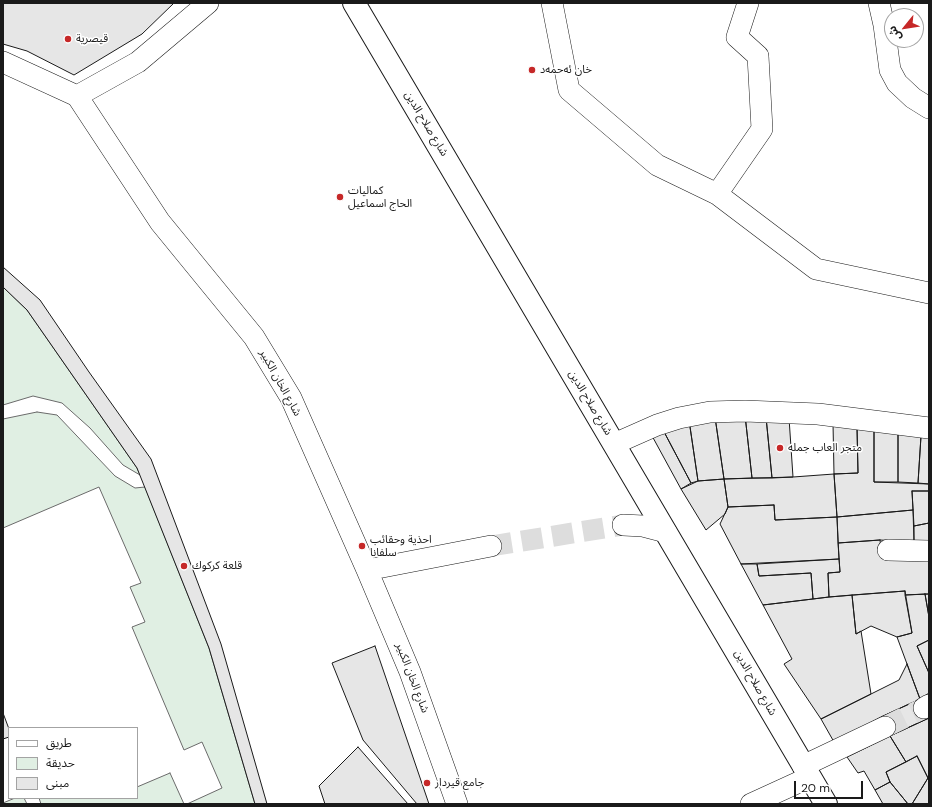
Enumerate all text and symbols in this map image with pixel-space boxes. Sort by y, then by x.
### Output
north arrow [884,8,924,48]
text: ش [885,23,904,44]
place label: قيصرية [76,32,108,46]
marker: قيصرية [63,34,73,44]
place label: خان ئەحمەد [540,63,592,77]
marker: خان ئەحمەد [527,65,537,75]
street label: شارع صلاح الدين [401,89,451,159]
place label: كماليات الحاج اسماعيل [348,184,412,210]
marker: كماليات الحاج اسماعيل [335,192,345,202]
street label: شارع الخان الكبير [256,348,304,418]
street label: شارع صلاح الدين [565,368,615,438]
place label: متجر العاب جمله [788,441,862,455]
marker: متجر العاب جمله [775,443,785,453]
place label: احذية وحقائب سلفانا [370,533,432,559]
marker: احذية وحقائب سلفانا [357,541,367,551]
place label: قلعة كركوك [192,559,242,573]
marker: قلعة كركوك [179,561,189,571]
street label: شارع الخان الكبير [393,641,431,715]
street label: شارع صلاح الدين [731,648,779,718]
legend [8,727,138,799]
text: طريق [46,735,72,751]
text: حديقة [46,755,75,771]
scale bar [796,773,865,799]
text: مبنى [46,775,69,791]
place label: جامع قيردار [435,776,484,790]
marker: جامع قيردار [422,778,432,788]
text: 20 m [801,780,830,796]

